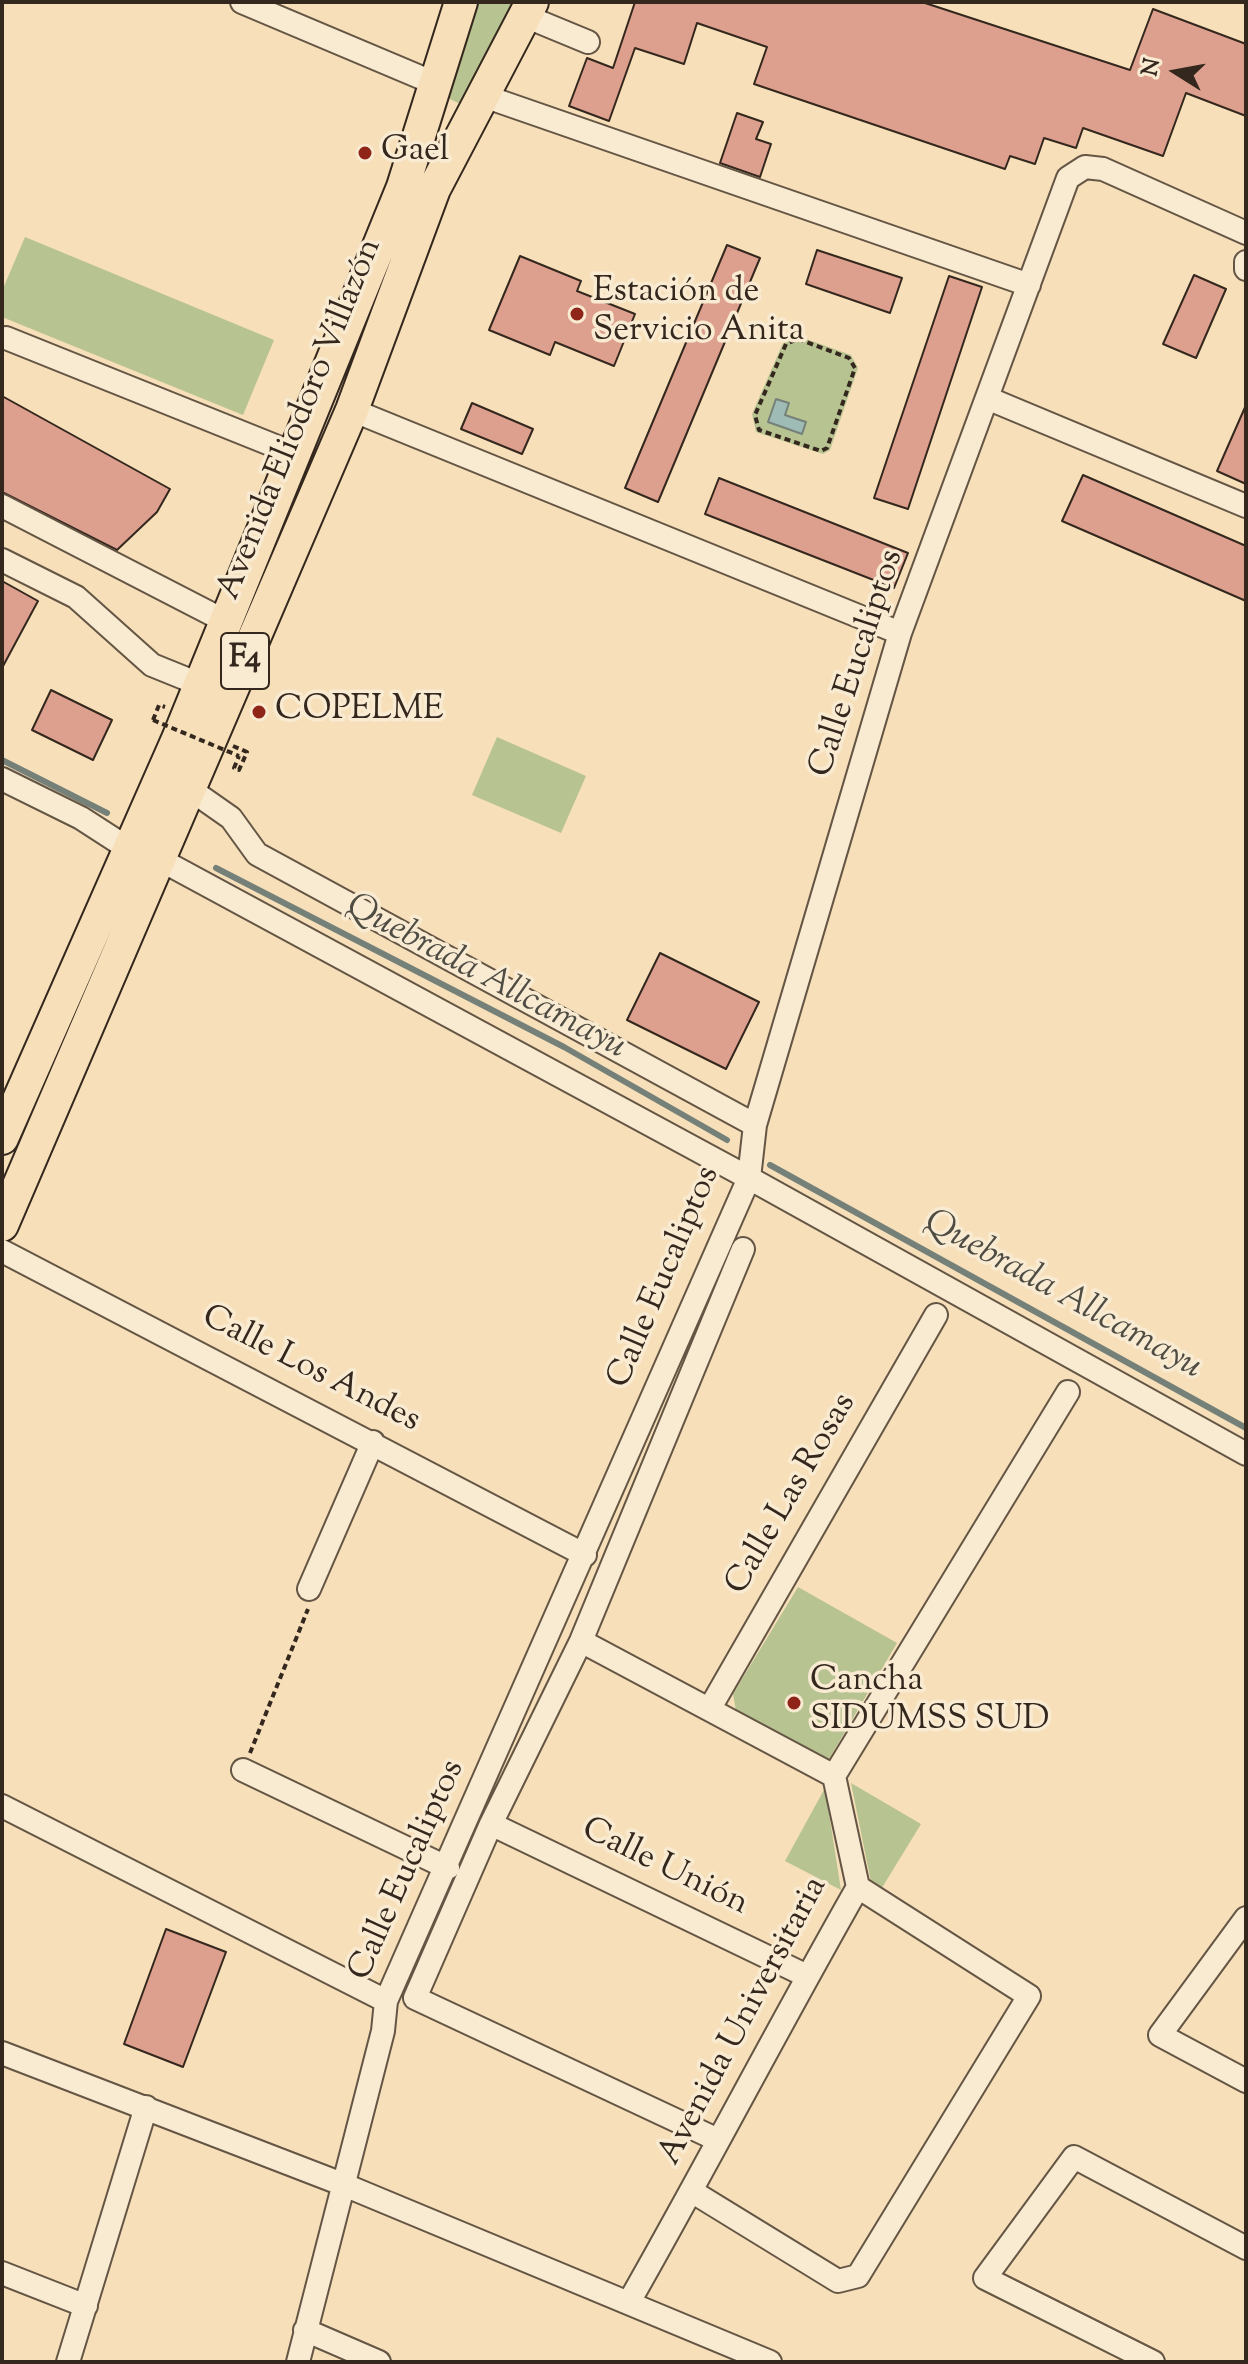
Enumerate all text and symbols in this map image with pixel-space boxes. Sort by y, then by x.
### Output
north arrow [1136,32,1216,112]
text: N [1135,56,1170,79]
place label: Gael [381,133,449,173]
marker: Gael [356,144,374,162]
street label: Avenida Eliodoro Villazón [211,234,393,606]
place label: Estación de Servicio Anita [593,274,804,354]
marker: Estación de Servicio Anita [568,305,586,323]
street label: Calle Eucaliptos [803,545,915,783]
road number: F4 [221,633,269,689]
place label: COPELME [275,692,443,732]
marker: COPELME [250,703,268,721]
water label: Quebrada Allcamayu [338,887,632,1071]
street label: Calle Eucaliptos [601,1161,731,1395]
water label: Quebrada Allcamayu [916,1203,1208,1391]
street label: Calle Los Andes [194,1298,426,1444]
street label: Calle Las Rosas [719,1387,867,1603]
place label: Cancha SIDUMSS SUD [810,1663,1049,1742]
marker: Cancha SIDUMSS SUD [785,1694,803,1712]
street label: Calle Eucaliptos [342,1755,476,1987]
street label: Calle Unión [574,1811,754,1927]
street label: Avenida Universitaria [652,1871,838,2173]

